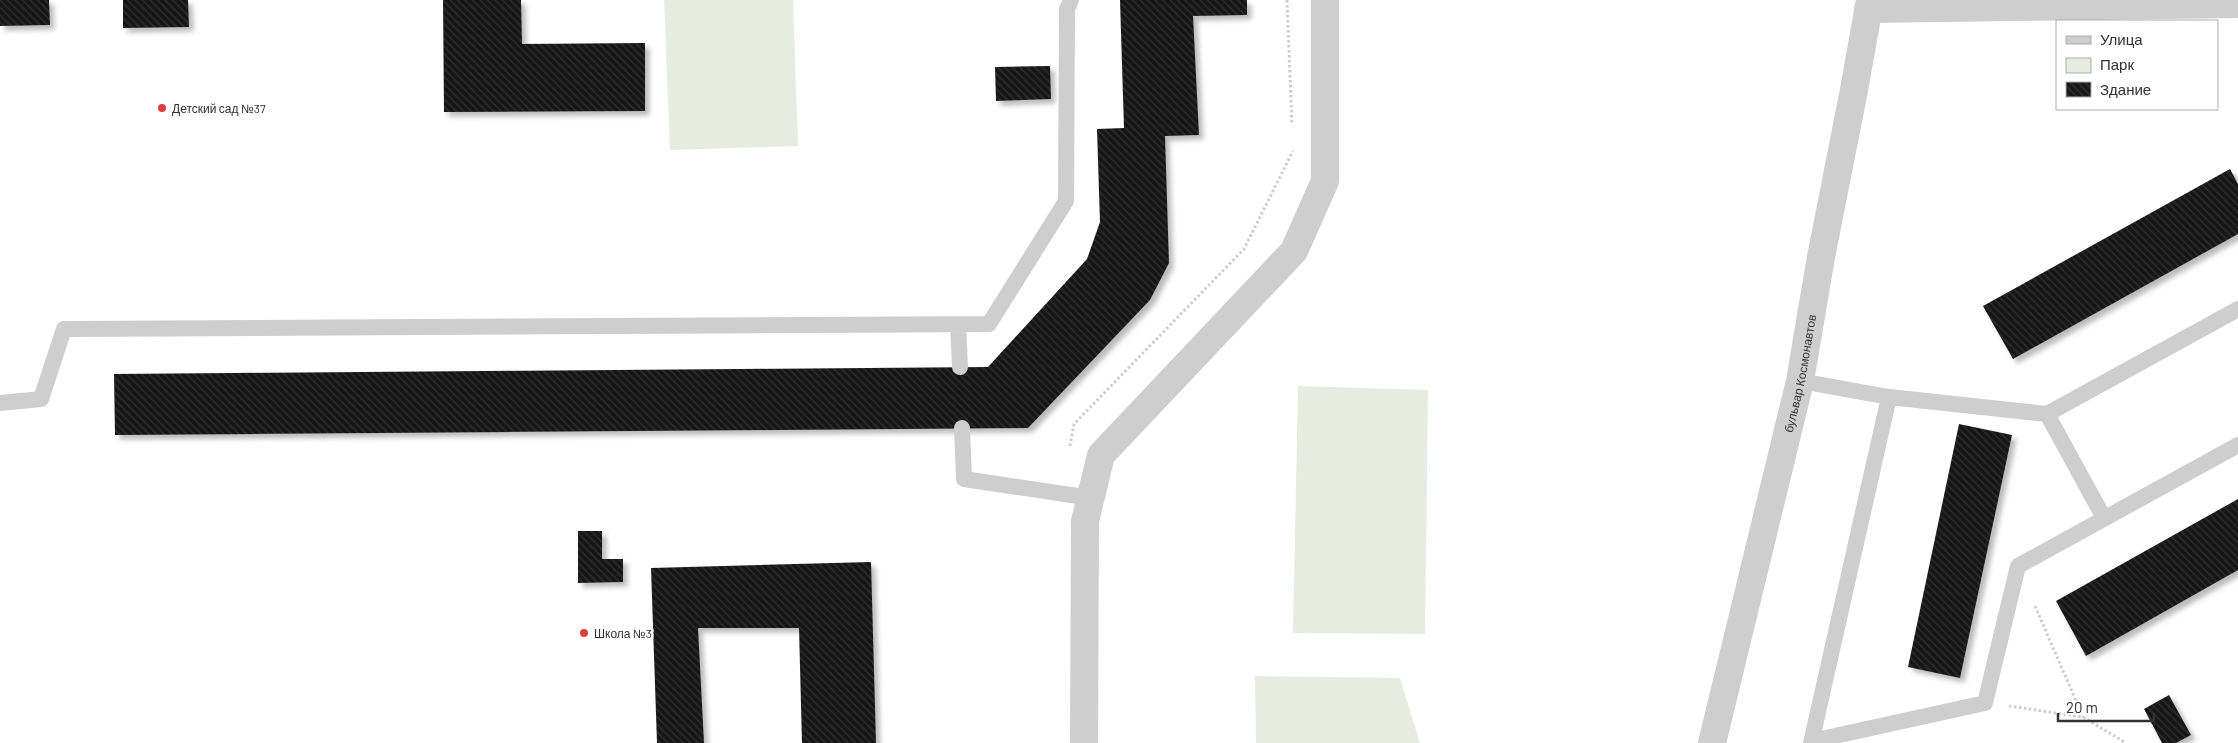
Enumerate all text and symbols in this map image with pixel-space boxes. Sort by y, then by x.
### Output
legend [2056,20,2218,110]
text: Улица [2100,30,2143,48]
text: Парк [2100,55,2134,73]
text: Здание [2100,80,2151,98]
place label: Детский сад №37 [172,101,266,116]
marker: Детский сад №37 [156,102,168,114]
street label: бульвар Космонавтов [1781,313,1818,434]
place label: Школа №3 [594,626,652,640]
marker: Школа №3 [578,627,590,639]
scale bar [2058,690,2154,722]
text: 20 m [2066,698,2098,716]

